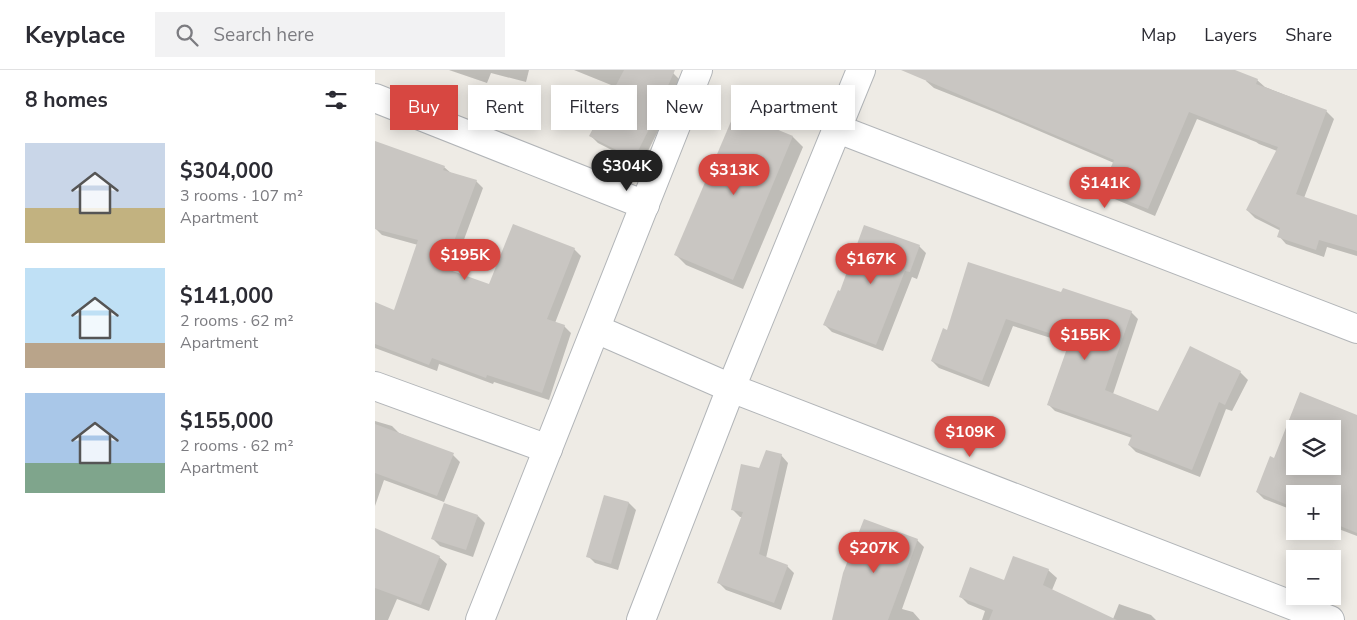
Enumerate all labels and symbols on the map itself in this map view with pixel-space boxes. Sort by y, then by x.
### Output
pin: $304K [592,150,662,192]
pin: $313K [699,154,769,196]
pin: $141K [1070,166,1140,209]
pin: $195K [430,238,500,281]
pin: $167K [836,242,906,285]
pin: $155K [1050,318,1120,361]
pin: $109K [935,416,1005,458]
pin: $207K [839,532,909,574]

